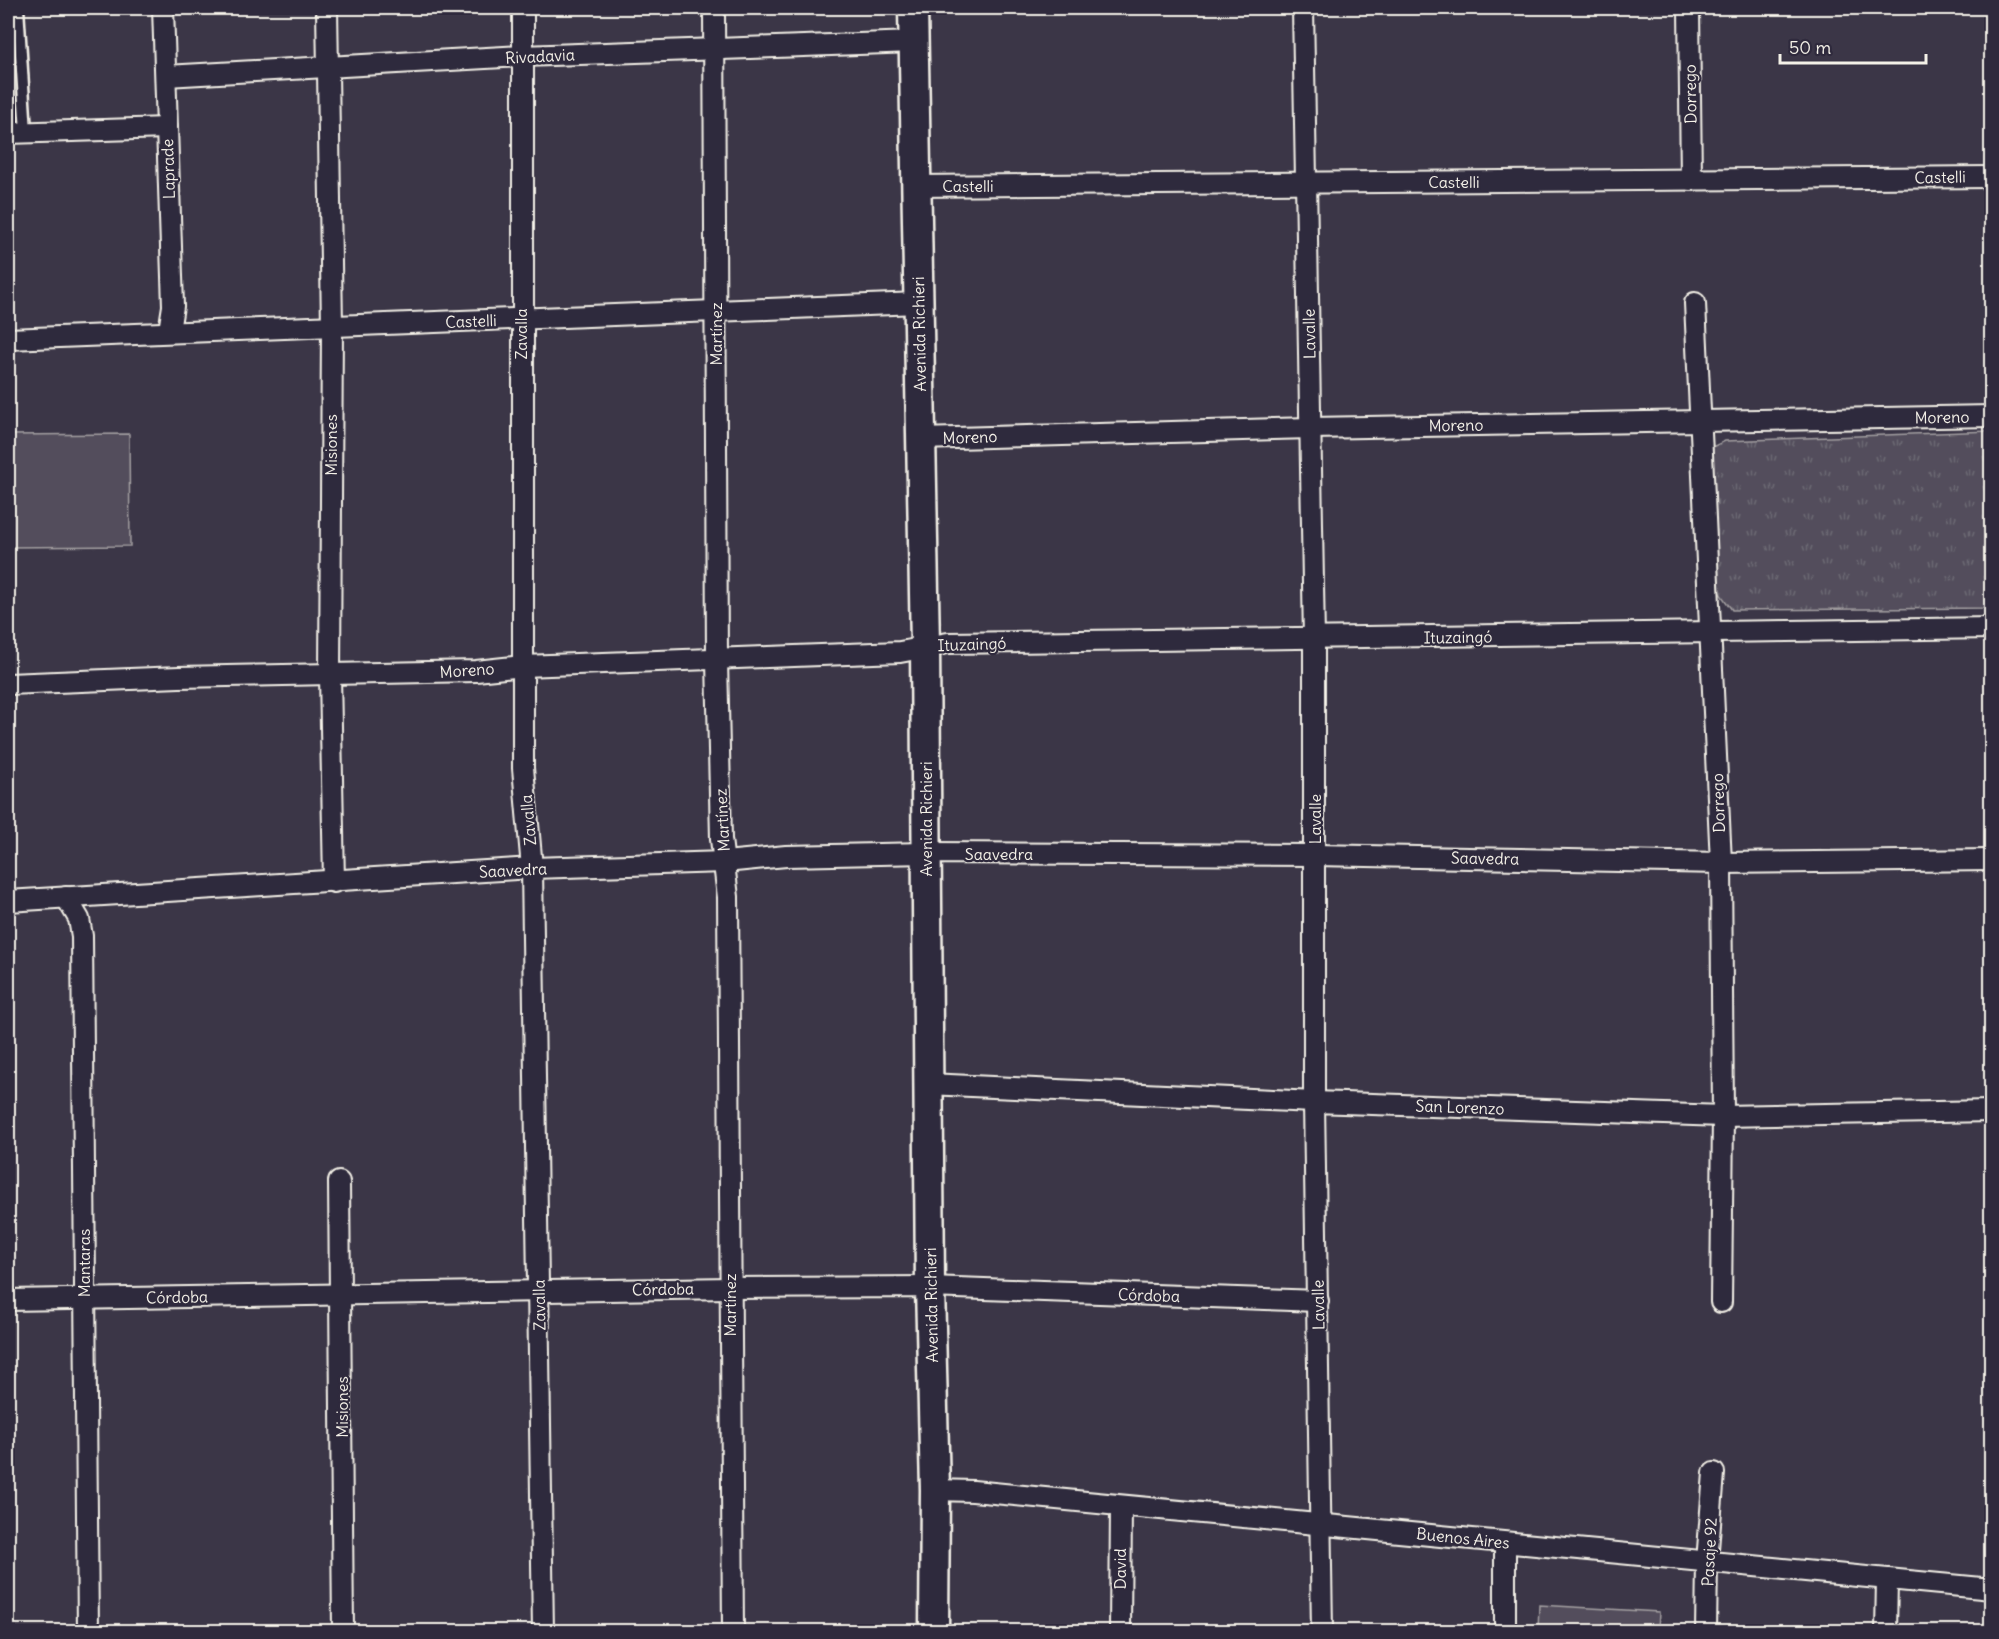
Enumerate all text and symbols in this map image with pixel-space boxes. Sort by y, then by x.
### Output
scale bar [1780,27,1926,65]
text: 50 m [1789,36,1831,59]
street label: Rivadavia [505,44,575,68]
street label: Dorrego [1679,64,1701,124]
street label: Laprade [157,139,179,199]
street label: Castelli [1914,167,1966,187]
street label: Castelli [1428,172,1480,192]
street label: Castelli [942,176,994,196]
street label: Avenida Richieri [908,276,930,392]
street label: Martínez [706,302,726,366]
street label: Zavalla [511,308,531,360]
street label: Lavalle [1299,309,1319,359]
street label: Castelli [445,310,497,332]
street label: Moreno [1914,407,1970,427]
street label: Misiones [321,414,341,476]
street label: Moreno [1428,415,1484,435]
street label: Moreno [942,426,998,448]
street label: Ituzaingó [1423,626,1493,648]
street label: Ituzaingó [937,633,1007,655]
street label: Moreno [439,658,495,682]
street label: Avenida Richieri [916,761,936,877]
street label: Dorrego [1707,773,1729,833]
street label: Martínez [710,788,734,852]
street label: Zavalla [516,794,540,846]
street label: Lavalle [1305,794,1325,844]
street label: Saavedra [965,844,1033,864]
street label: Saavedra [1451,847,1519,869]
street label: Saavedra [478,858,548,882]
street label: San Lorenzo [1415,1095,1505,1119]
street label: Mantaras [74,1229,94,1297]
street label: Avenida Richieri [920,1247,942,1363]
street label: Martínez [720,1273,740,1337]
street label: Córdoba [632,1278,694,1300]
street label: Zavalla [529,1279,549,1331]
street label: Lavalle [1308,1280,1328,1330]
street label: Córdoba [1118,1284,1180,1306]
street label: Córdoba [146,1286,208,1308]
street label: Misiones [332,1376,352,1438]
street label: Pasaje 92 [1697,1517,1721,1587]
street label: Buenos Aires [1415,1523,1511,1553]
street label: David [1110,1548,1130,1590]

